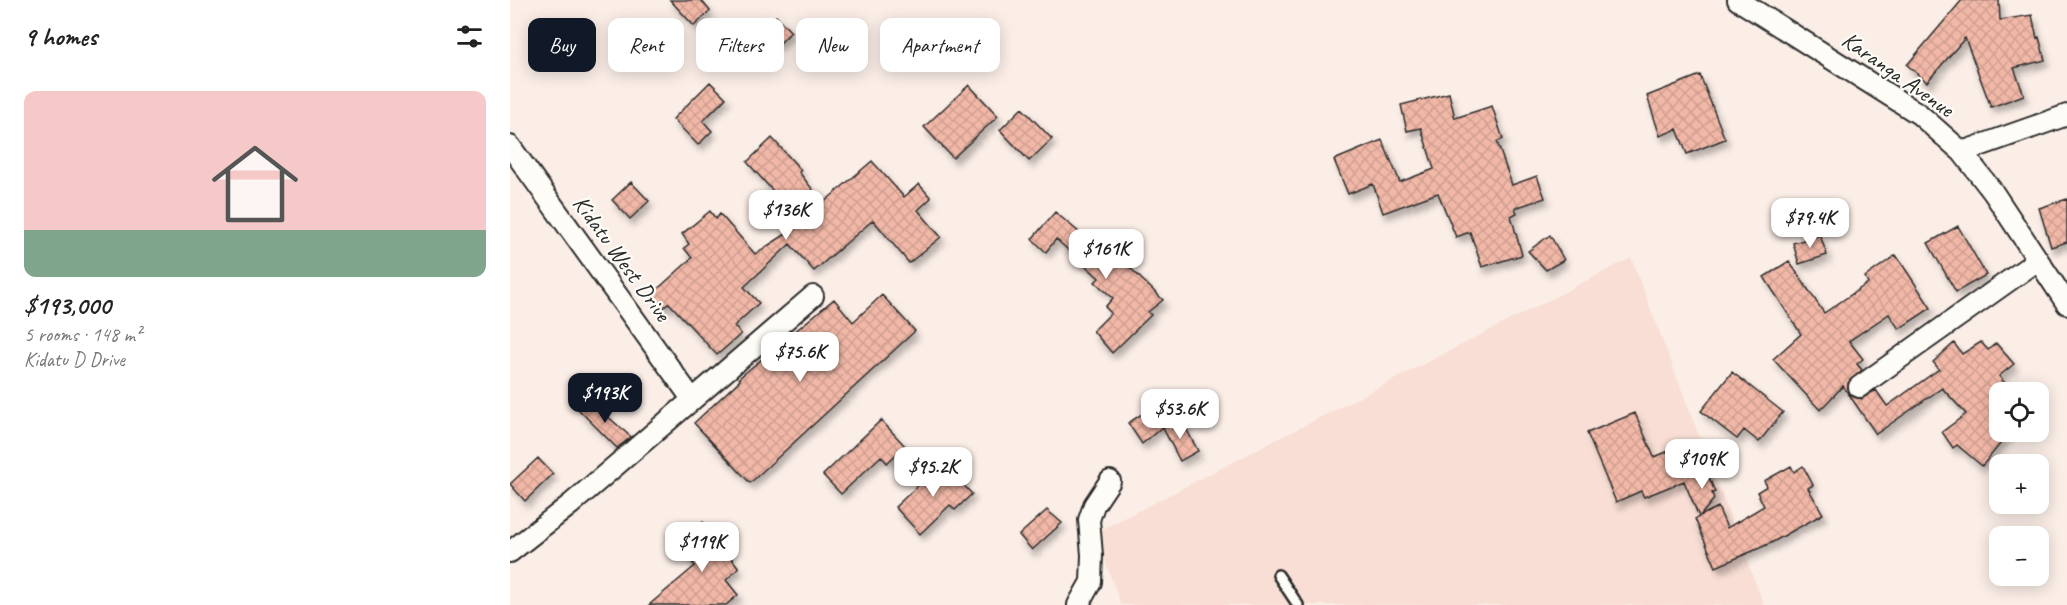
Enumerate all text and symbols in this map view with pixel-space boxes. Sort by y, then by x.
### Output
chip: Buy [528,18,596,72]
chip: Rent [608,18,684,72]
chip: Filters [696,18,784,72]
chip: New [796,18,868,72]
chip: Apartment [880,18,1000,72]
text: 9 homes [24,20,97,53]
icon: filters [453,20,486,53]
street label: Karanga Avenue [1836,24,1962,125]
icon: home [201,130,309,238]
street label: Kidatu West Drive [566,189,679,329]
pin: $136K [744,190,828,241]
text: $136K [763,197,809,222]
pin: $79.4K [1761,198,1859,249]
text: $79.4K [1785,205,1835,230]
pin: $161K [1064,229,1148,280]
text: $161K [1083,236,1129,261]
text: $193,000 [24,289,111,322]
text: 5 rooms · 148 m² [24,322,141,347]
pin: $75.6K [751,332,849,383]
text: $75.6K [775,339,825,364]
text: Kidatu D Drive [24,347,125,372]
pin: $193K [563,373,647,424]
text: $193K [582,380,628,405]
map controls [1989,382,2049,586]
button: locate [1989,382,2049,442]
pin: $53.6K [1131,389,1229,440]
text: $53.6K [1155,396,1205,421]
pin: $109K [1660,439,1744,490]
text: $109K [1679,446,1725,471]
pin: $95.2K [884,447,982,498]
text: $95.2K [908,454,958,479]
button: + [1989,454,2049,514]
pin: $119K [660,522,744,573]
button: − [1989,526,2049,586]
text: $119K [679,529,725,554]

